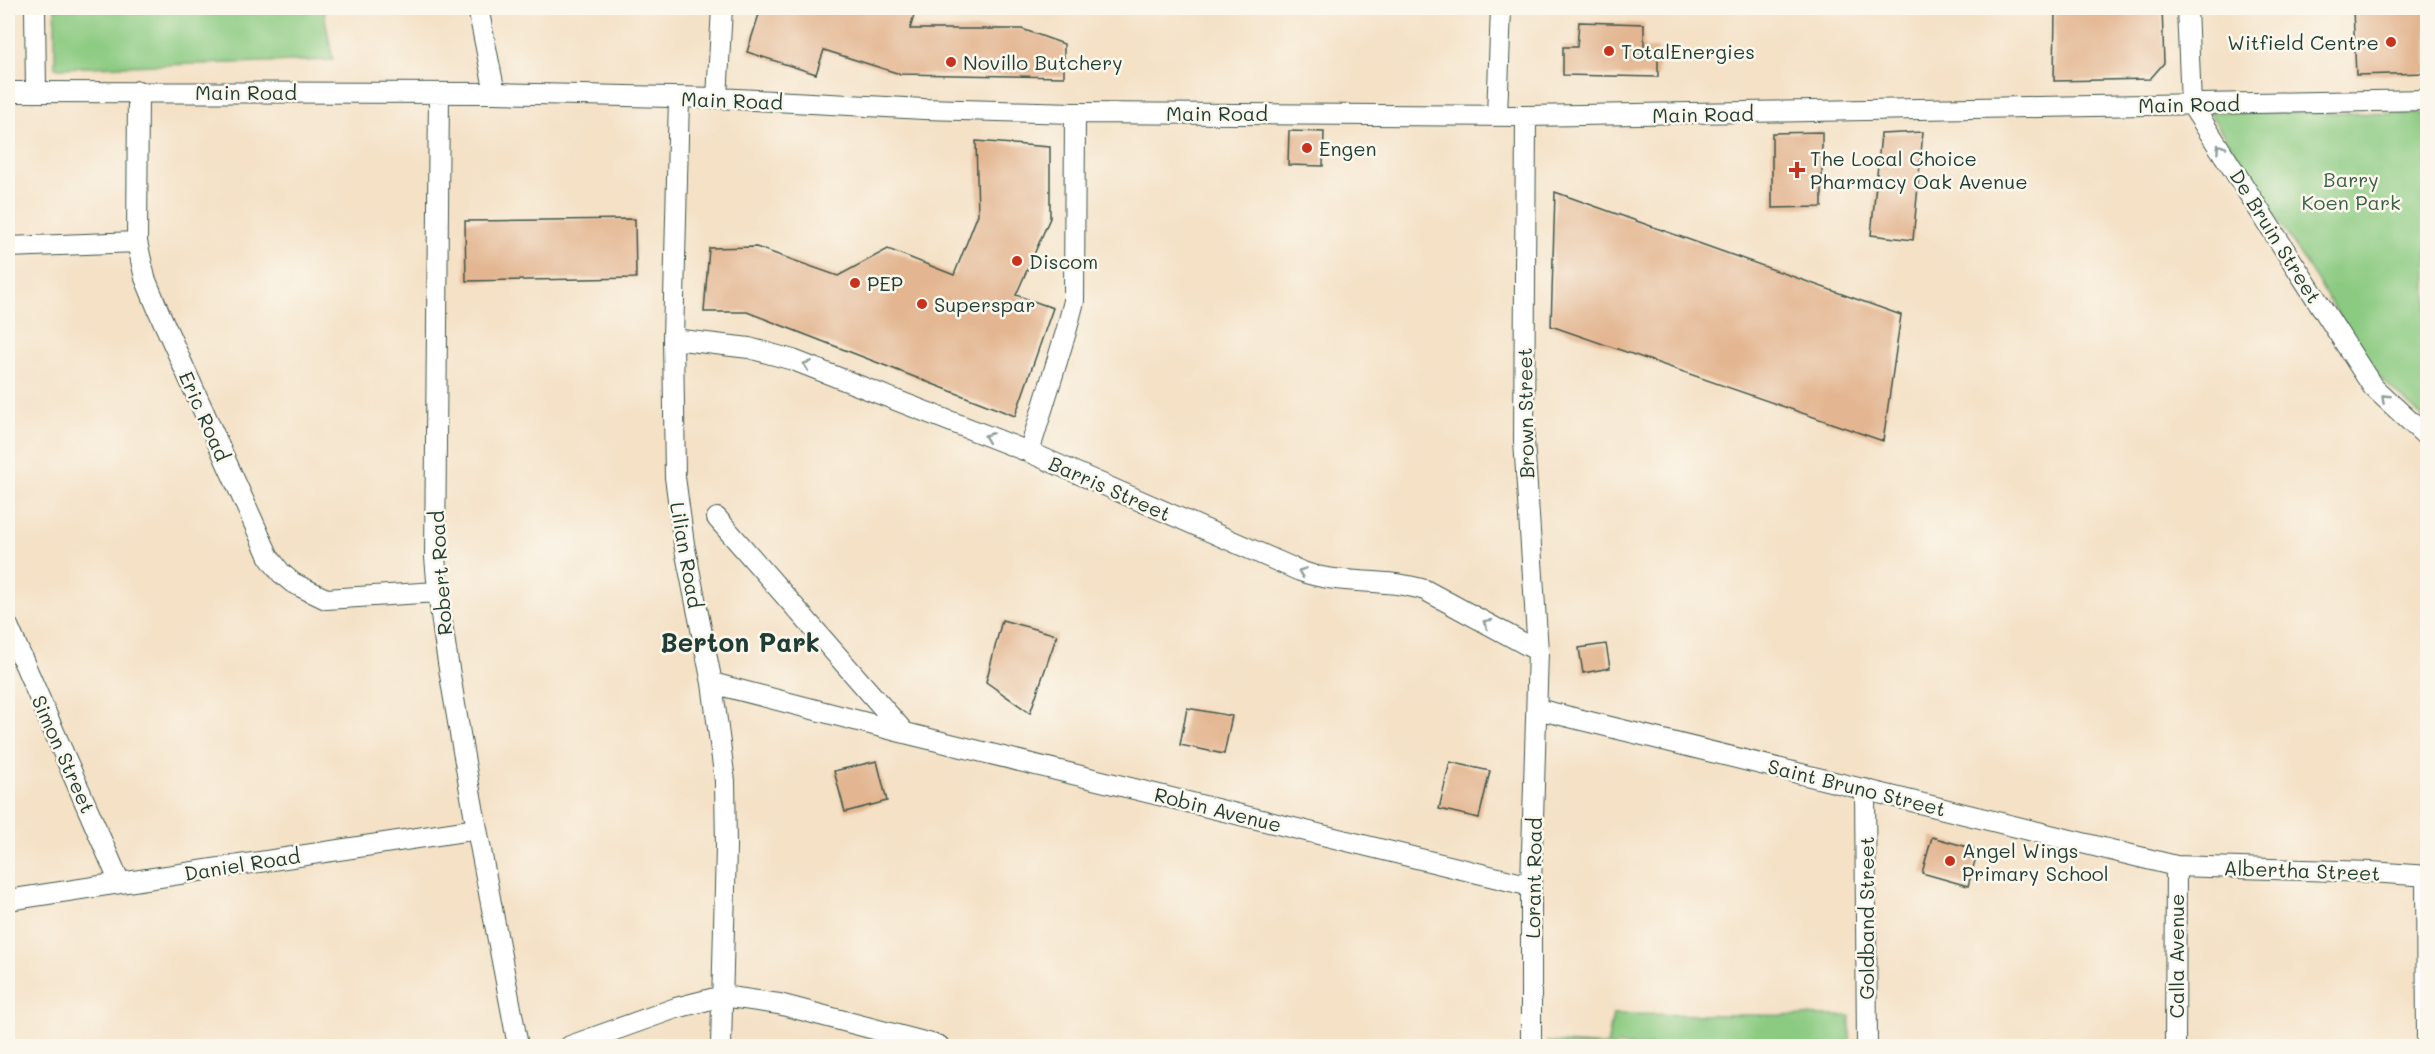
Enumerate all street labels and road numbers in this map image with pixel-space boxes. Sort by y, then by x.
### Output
street label: Main Road [195,79,297,105]
street label: Main Road [681,85,783,115]
street label: Main Road [2138,90,2240,118]
street label: Main Road [1166,100,1268,126]
street label: Main Road [1652,100,1754,128]
street label: De Bruin Street [2224,164,2328,308]
street label: Brown Street [1511,347,1539,479]
street label: Eric Road [174,367,236,465]
street label: Barris Street [1045,450,1175,526]
street label: Lilian Road [665,500,709,610]
street label: Robert Road [423,510,457,636]
street label: Simon Street [26,691,102,817]
street label: Saint Bruno Street [1765,752,1949,822]
street label: Robin Avenue [1152,781,1284,837]
street label: Lorant Road [1519,817,1547,939]
street label: Goldband Street [1853,836,1879,1000]
street label: Daniel Road [182,842,302,886]
street label: Albertha Street [2223,854,2381,886]
street label: Calla Avenue [2163,894,2189,1018]

